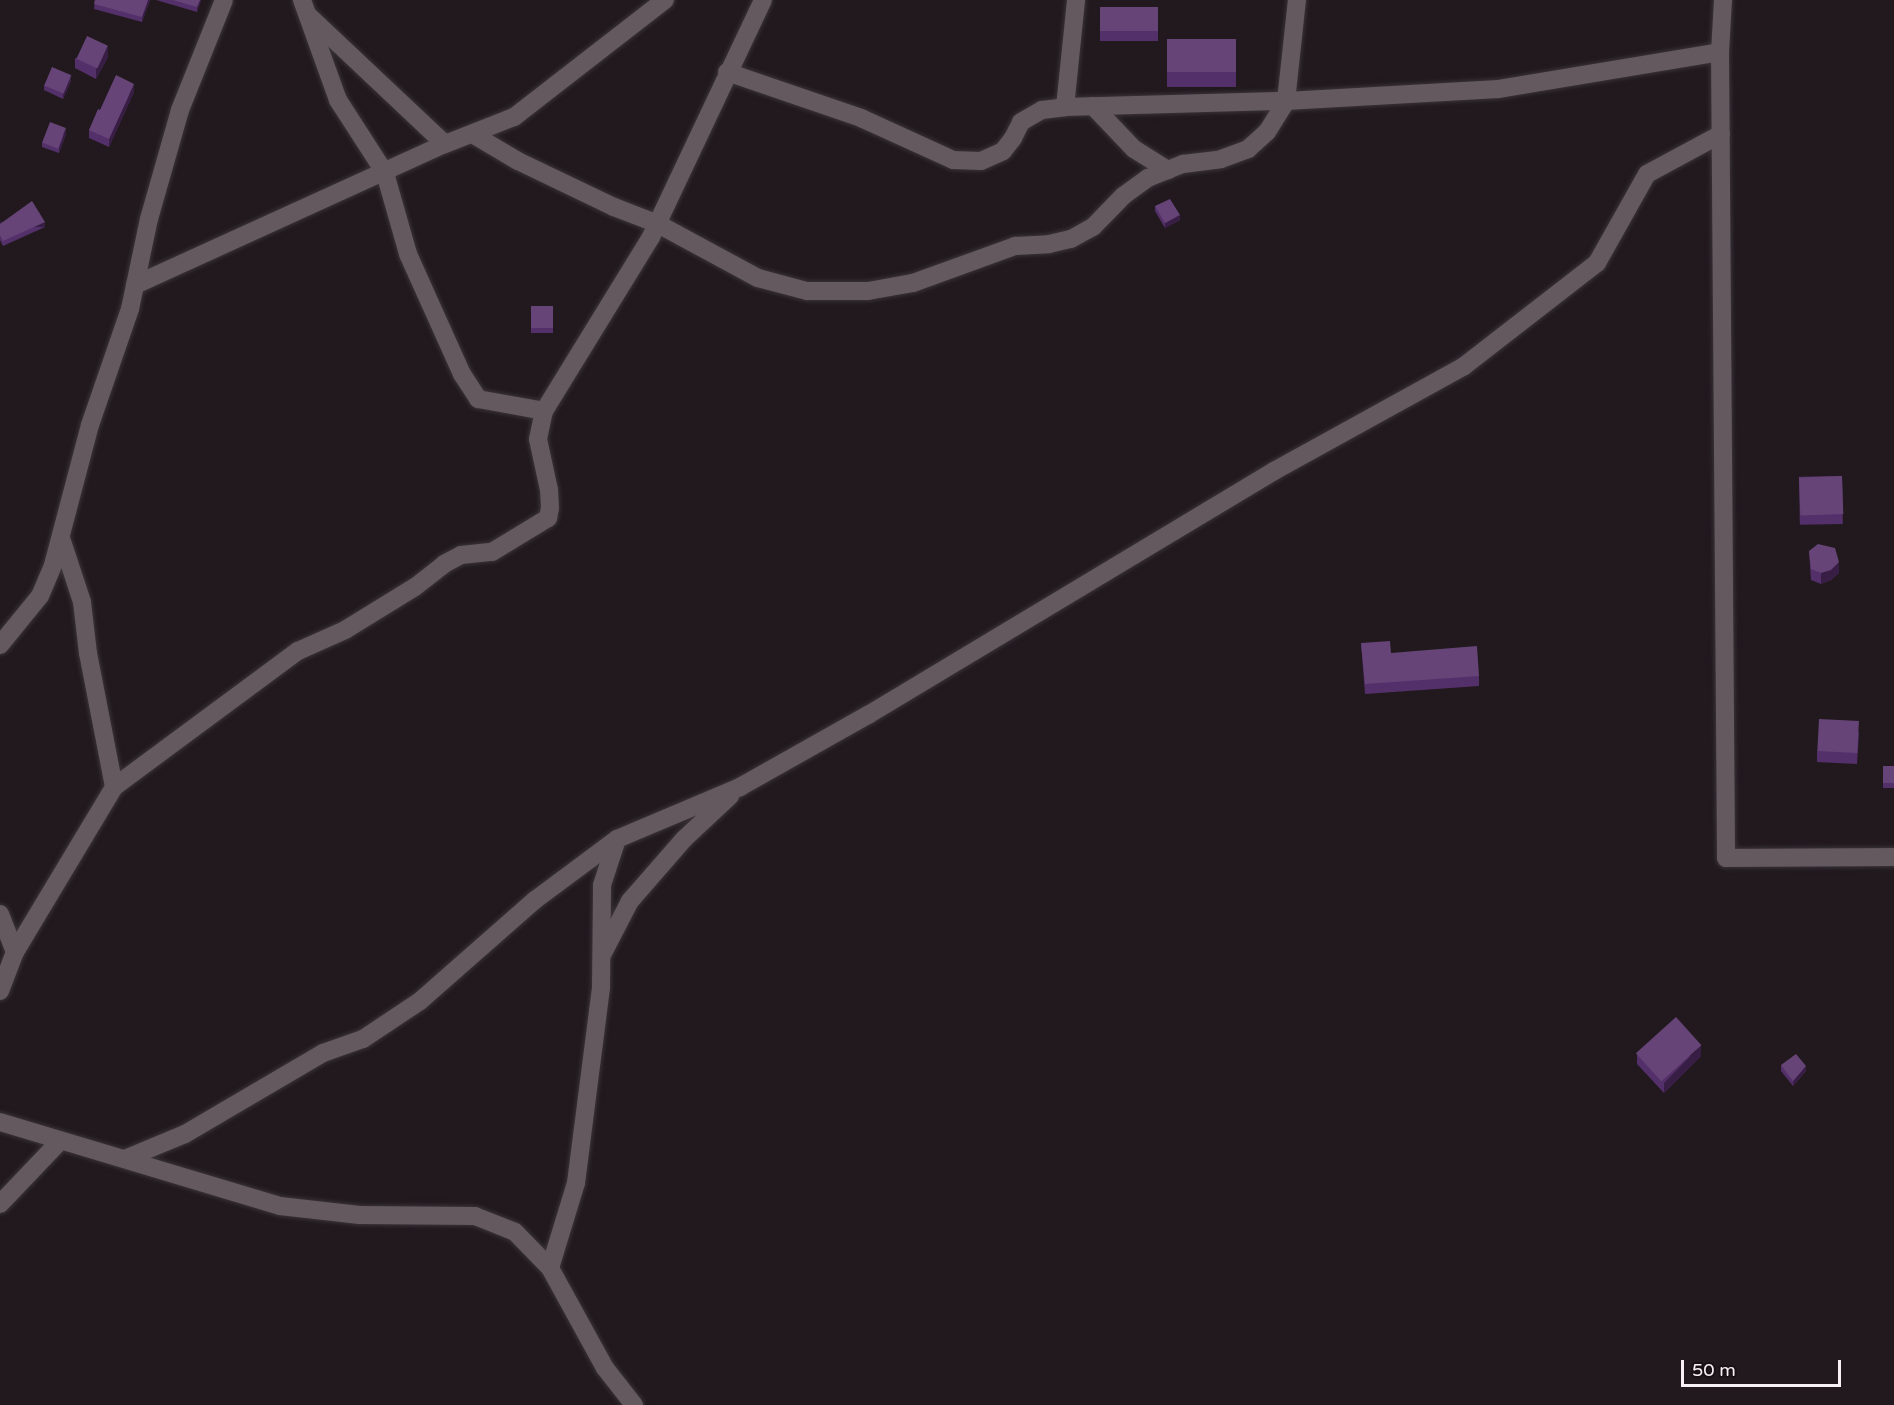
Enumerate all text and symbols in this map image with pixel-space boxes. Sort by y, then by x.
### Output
scale bar [1684,1348,1844,1386]
text: 50 m [1692,1359,1736,1381]

